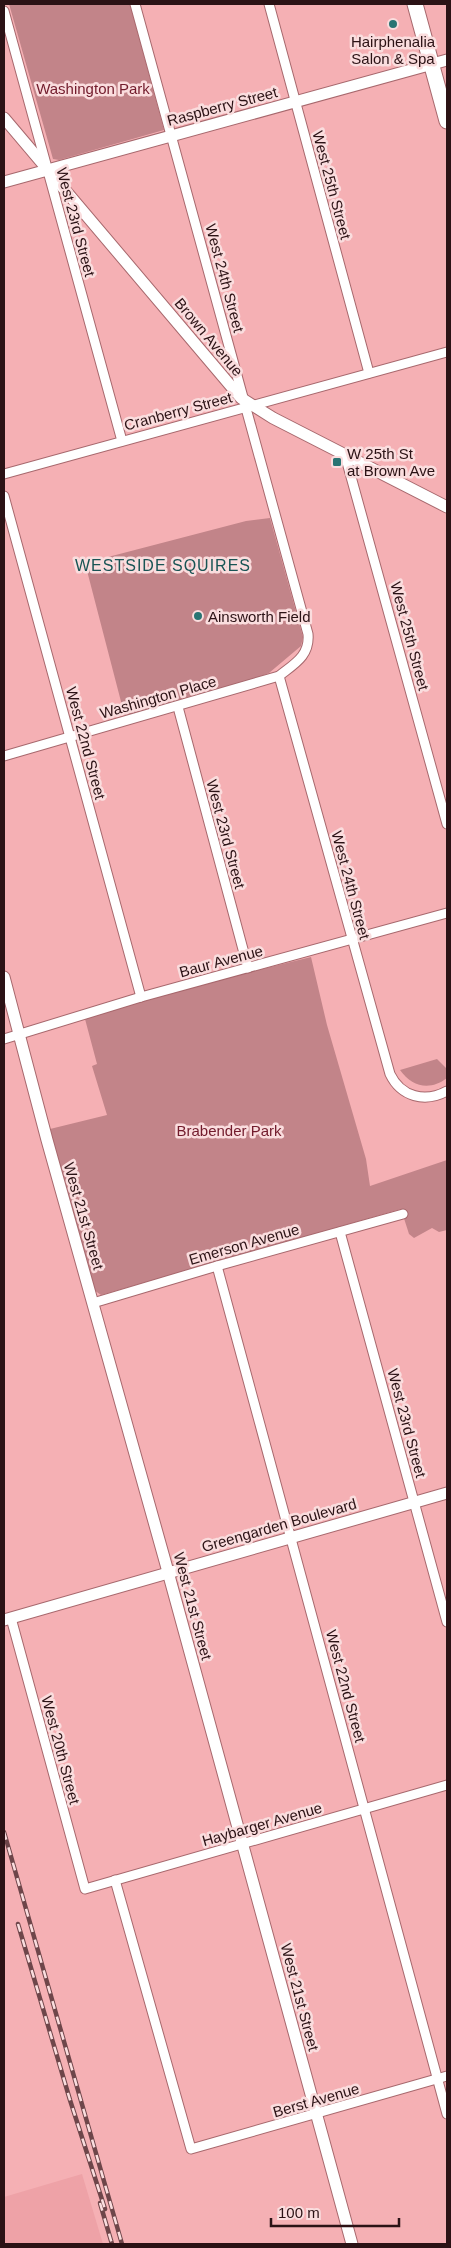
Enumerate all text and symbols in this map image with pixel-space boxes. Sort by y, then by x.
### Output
marker: Hairphenalia Salon & Spa [387,18,399,30]
place label: Hairphenalia Salon & Spa [351,33,436,67]
park label: Washington Park [36,80,150,97]
street label: Raspberry Street [165,83,280,129]
street label: West 25th Street [309,129,355,242]
street label: West 23rd Street [53,166,99,279]
street label: West 24th Street [202,222,248,335]
street label: Brown Avenue [171,295,247,379]
street label: Cranberry Street [122,388,235,434]
place label: W 25th St at Brown Ave [347,445,435,479]
marker: W 25th St at Brown Ave [331,456,343,468]
district label: WESTSIDE SQUIRES [75,557,251,574]
street label: West 25th Street [387,580,433,693]
place label: Ainsworth Field [208,608,311,625]
marker: Ainsworth Field [192,610,204,622]
street label: Washington Place [98,672,218,722]
street label: West 22nd Street [63,685,109,802]
street label: West 23rd Street [203,778,249,891]
street label: West 24th Street [328,829,374,942]
street label: Baur Avenue [177,942,265,980]
park label: Brabender Park [176,1122,282,1139]
street label: West 21st Street [61,1160,108,1272]
street label: Emerson Avenue [187,1220,301,1268]
street label: West 23rd Street [384,1367,430,1480]
street label: Greengarden Boulevard [200,1495,358,1555]
street label: West 21st Street [170,1550,216,1662]
street label: West 22nd Street [323,1628,369,1745]
street label: West 20th Street [38,1694,84,1807]
street label: Haybarger Avenue [200,1799,324,1849]
street label: West 21st Street [277,1941,323,2053]
street label: Berst Avenue [271,2080,361,2120]
scale bar [271,2196,398,2228]
text: 100 m [278,2204,320,2221]

